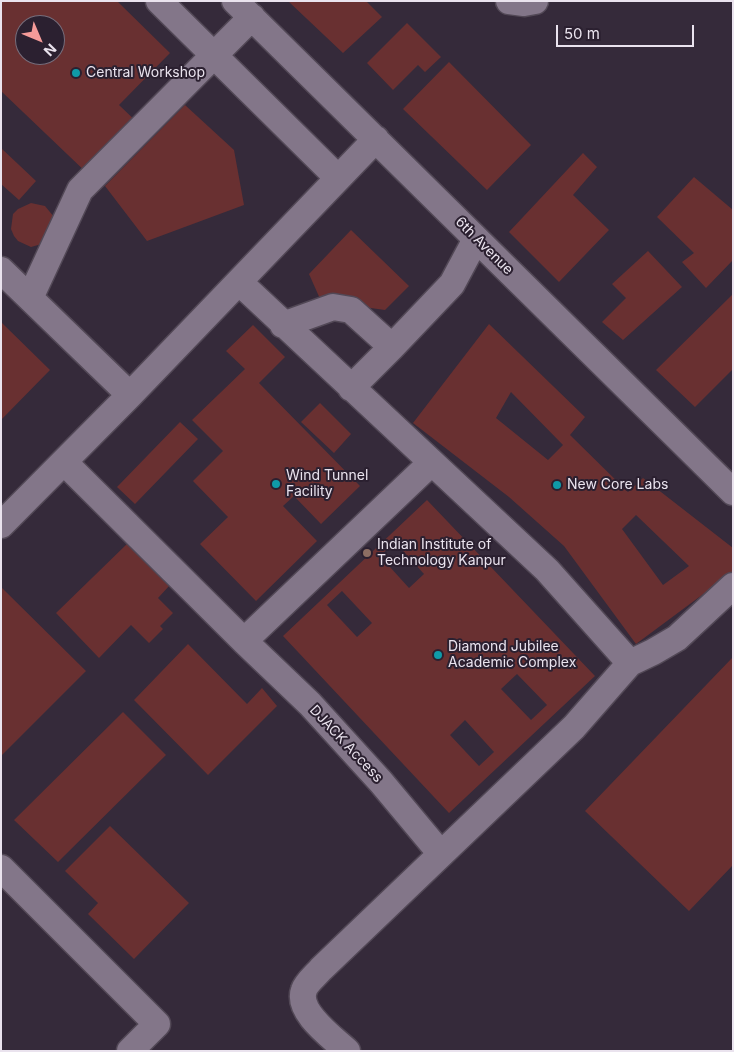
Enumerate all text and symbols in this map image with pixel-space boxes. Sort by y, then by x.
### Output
north arrow [15,15,65,65]
scale bar [559,15,696,47]
text: 50 m [564,24,600,43]
text: N [40,40,60,60]
place label: Central Workshop [86,65,205,81]
marker: Central Workshop [70,67,82,79]
street label: 6th Avenue [452,214,516,278]
place label: Wind Tunnel Facility [286,468,368,501]
place label: New Core Labs [567,477,668,493]
marker: Wind Tunnel Facility [270,478,282,490]
marker: New Core Labs [551,479,563,491]
place label: Indian Institute of Technology Kanpur [377,537,506,570]
marker: Indian Institute of Technology Kanpur [361,547,373,559]
place label: Diamond Jubilee Academic Complex [448,639,576,672]
marker: Diamond Jubilee Academic Complex [432,649,444,661]
street label: DJACK Access [306,702,386,786]

